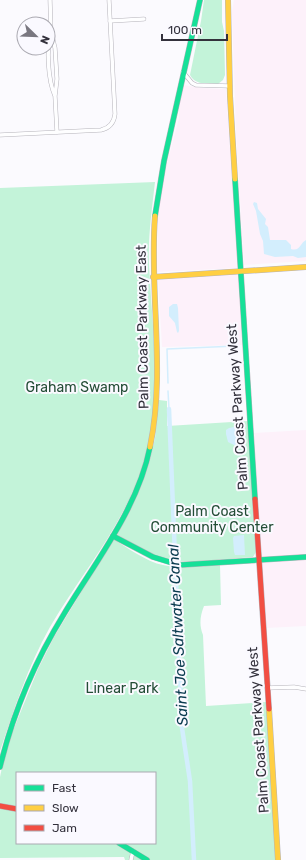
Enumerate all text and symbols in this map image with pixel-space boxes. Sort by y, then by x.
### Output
north arrow [16,16,56,56]
scale bar [162,16,227,42]
text: 100 m [168,23,202,37]
text: N [37,34,52,46]
street label: Palm Coast Parkway East [133,244,152,409]
street label: Palm Coast Parkway West [223,323,252,491]
park label: Graham Swamp [26,379,128,396]
park label: Palm Coast Community Center [151,503,274,536]
water label: Saint Joe Saltwater Canal [164,543,192,726]
street label: Palm Coast Parkway West [244,646,273,814]
park label: Linear Park [86,680,159,697]
legend [16,772,156,844]
text: Fast [52,781,76,795]
text: Slow [52,801,79,815]
text: Jam [52,821,77,835]

